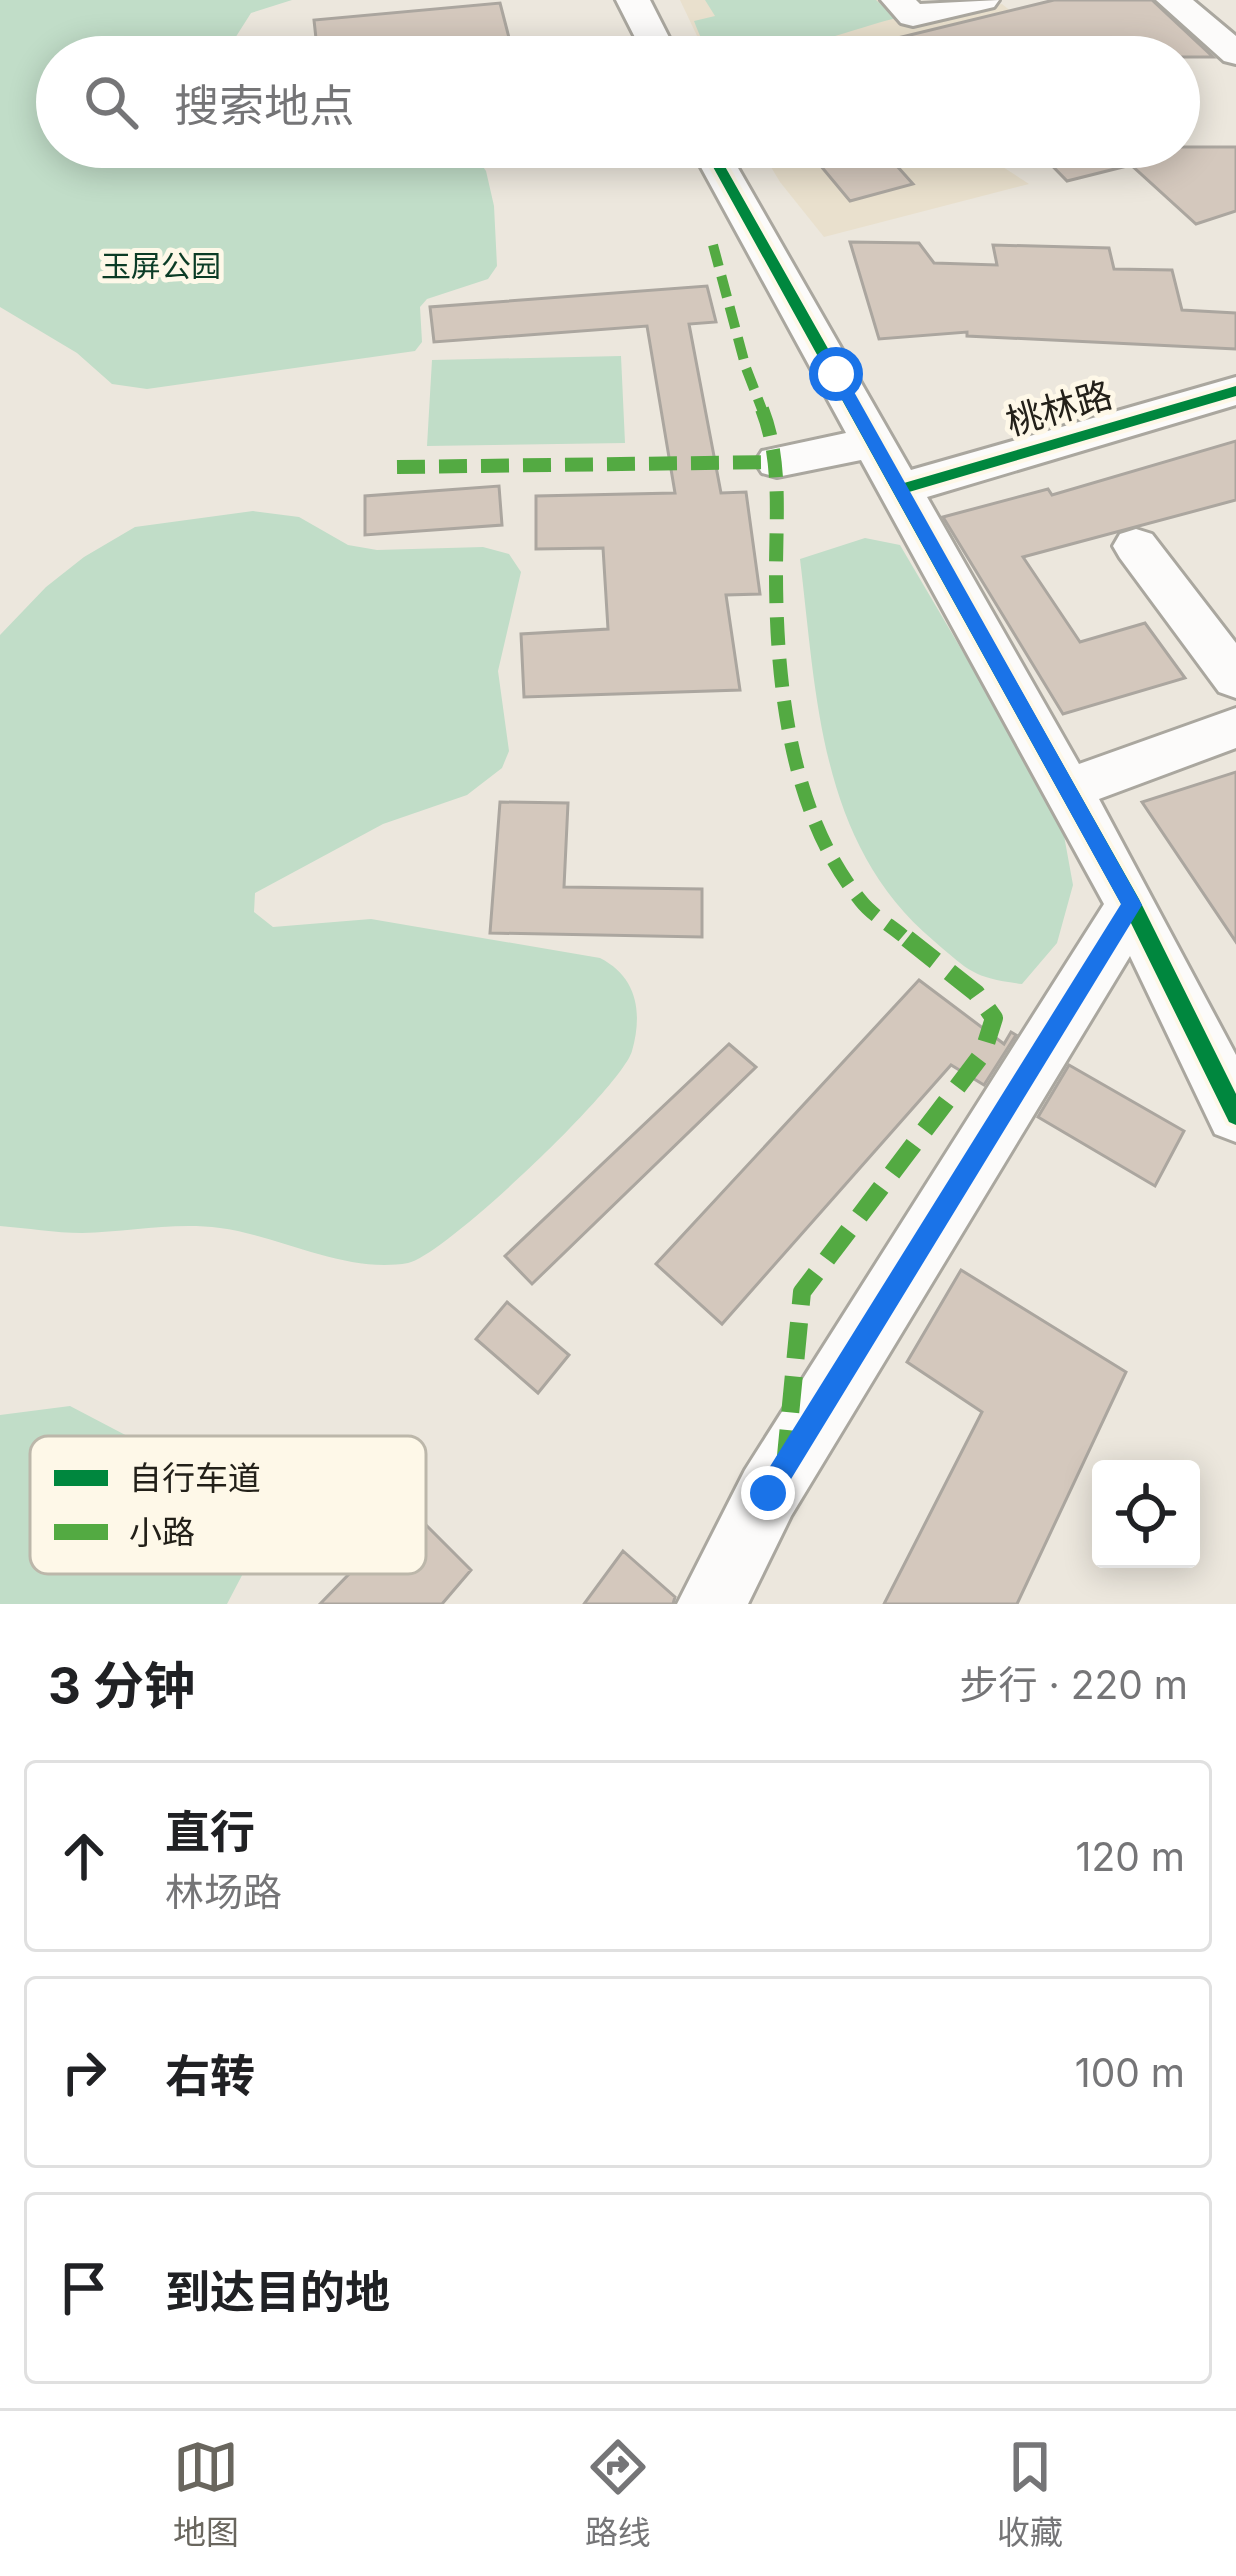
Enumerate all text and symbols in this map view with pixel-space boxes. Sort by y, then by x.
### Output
search box [36,36,1200,168]
icon: search [78,69,144,135]
text: 搜索地点 [174,78,354,133]
park label: 玉屏公园 [101,248,221,284]
route start [809,347,863,401]
street label: 桃林路 [1001,372,1117,444]
legend [30,1436,426,1574]
text: 自行车道 [129,1458,261,1498]
map controls [1092,1460,1200,1568]
button: locate [1092,1460,1200,1568]
route end [741,1466,795,1520]
text: 小路 [129,1512,195,1552]
text: 3 分钟 [48,1655,195,1716]
text: 步行 · 220 m [960,1661,1188,1708]
text: 直行 [165,1804,255,1859]
icon: ahead [51,1823,117,1889]
text: 120 m [1076,1833,1185,1880]
text: 林场路 [165,1868,282,1915]
icon: right [51,2039,117,2105]
text: 右转 [165,2048,255,2103]
text: 100 m [1075,2049,1185,2096]
icon: arrive [51,2255,117,2321]
text: 到达目的地 [165,2264,390,2319]
tab: 地图 [173,2434,239,2554]
tab: 路线 [585,2434,651,2554]
tab: 收藏 [997,2434,1063,2554]

